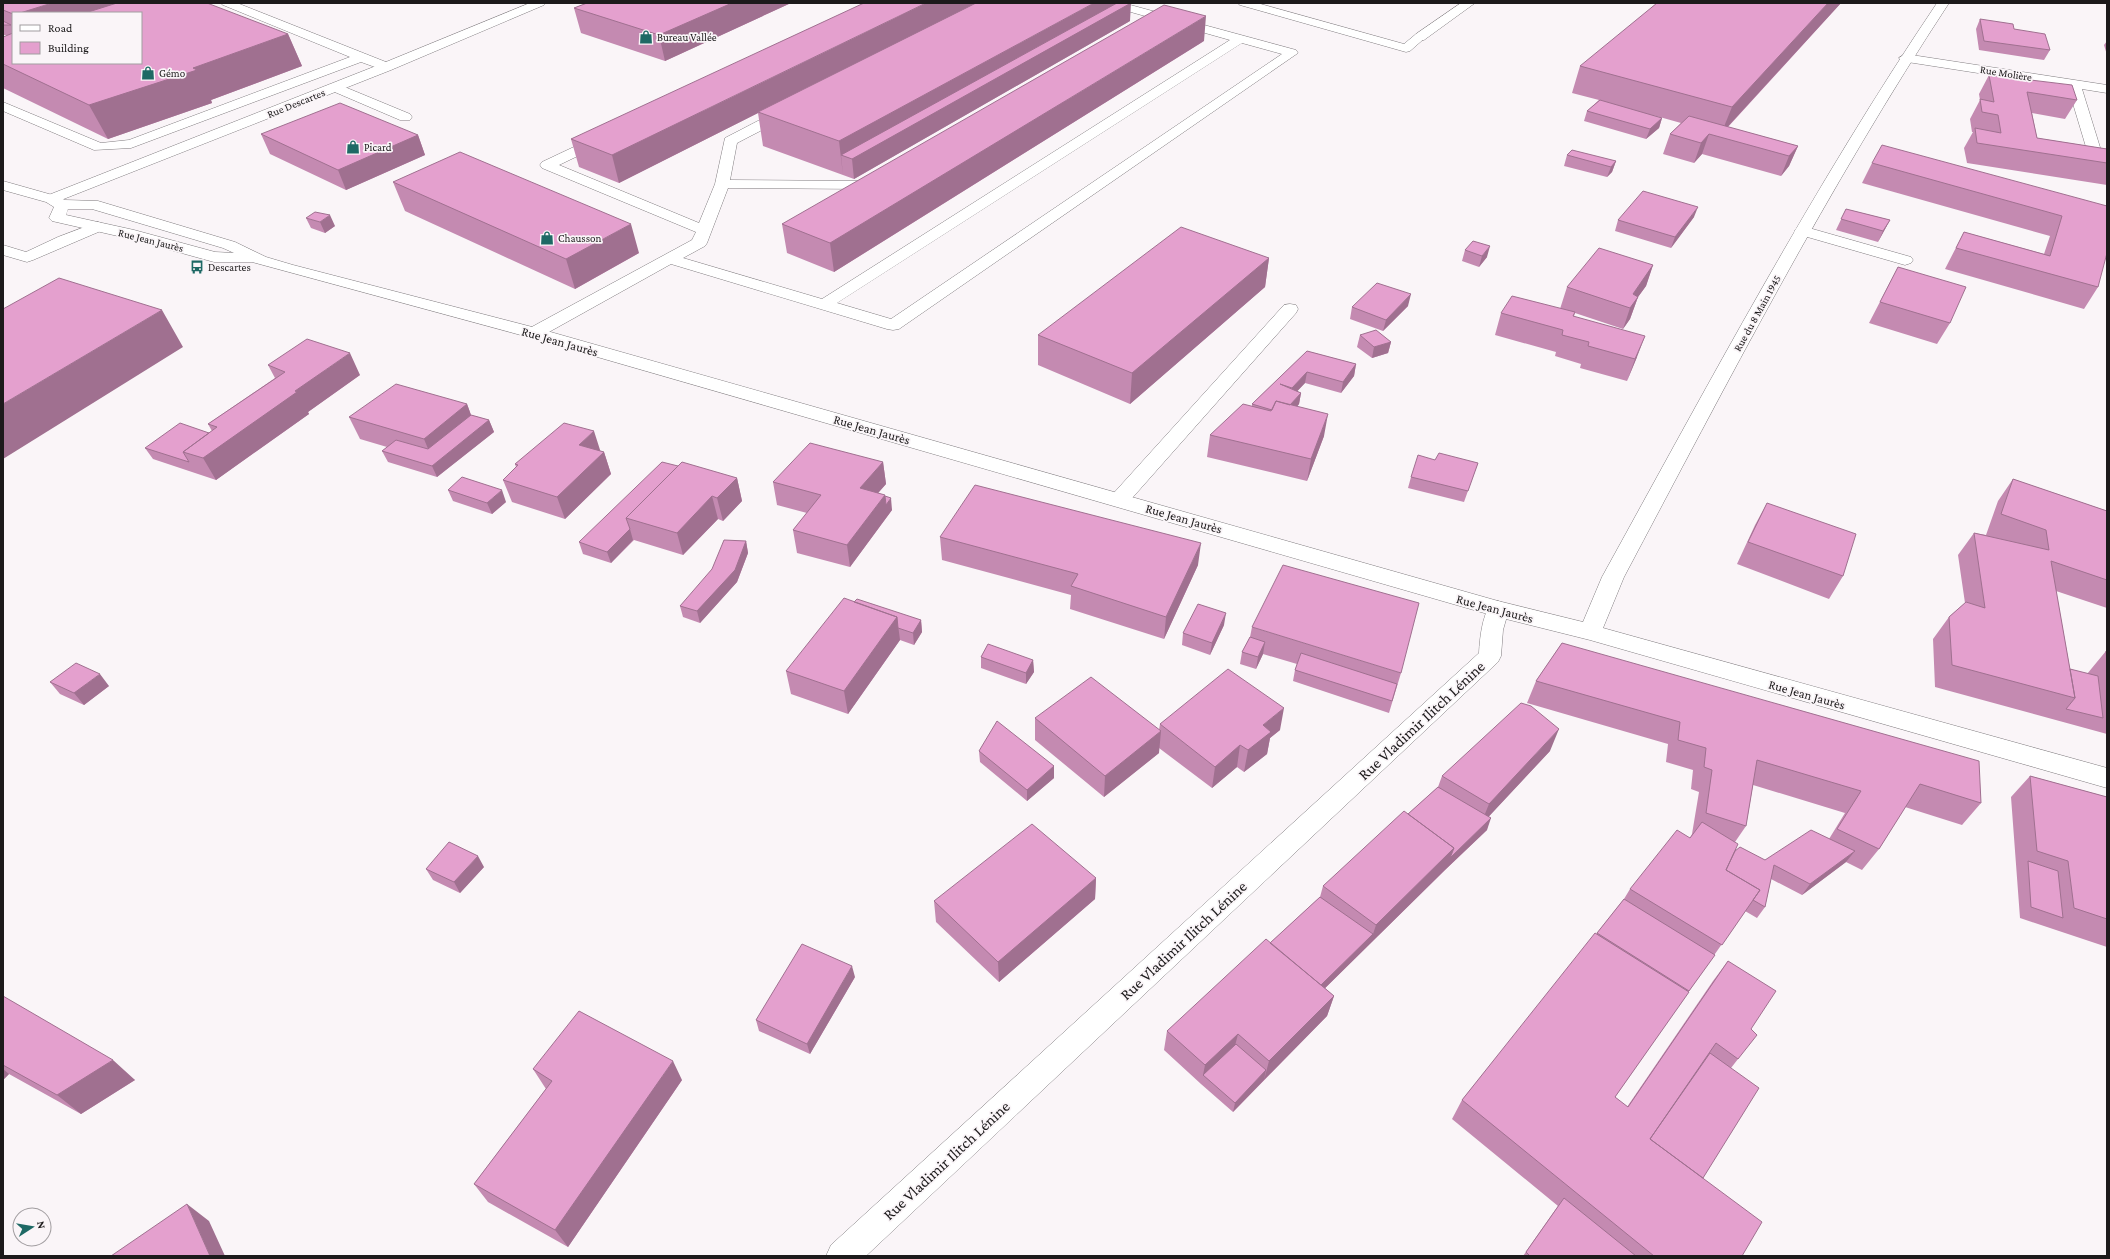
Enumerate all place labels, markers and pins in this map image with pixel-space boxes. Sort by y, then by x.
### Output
shop icon: Bureau Vallée [638,29,654,45]
place label: Bureau Vallée [657,31,717,43]
shop icon: Gémo [140,65,156,81]
place label: Gémo [159,67,186,79]
shop icon: Picard [345,139,361,155]
place label: Picard [364,141,392,153]
shop icon: Chausson [539,230,555,246]
place label: Chausson [558,232,601,244]
bus stop icon: Descartes [189,259,205,275]
place label: Descartes [208,261,251,273]

